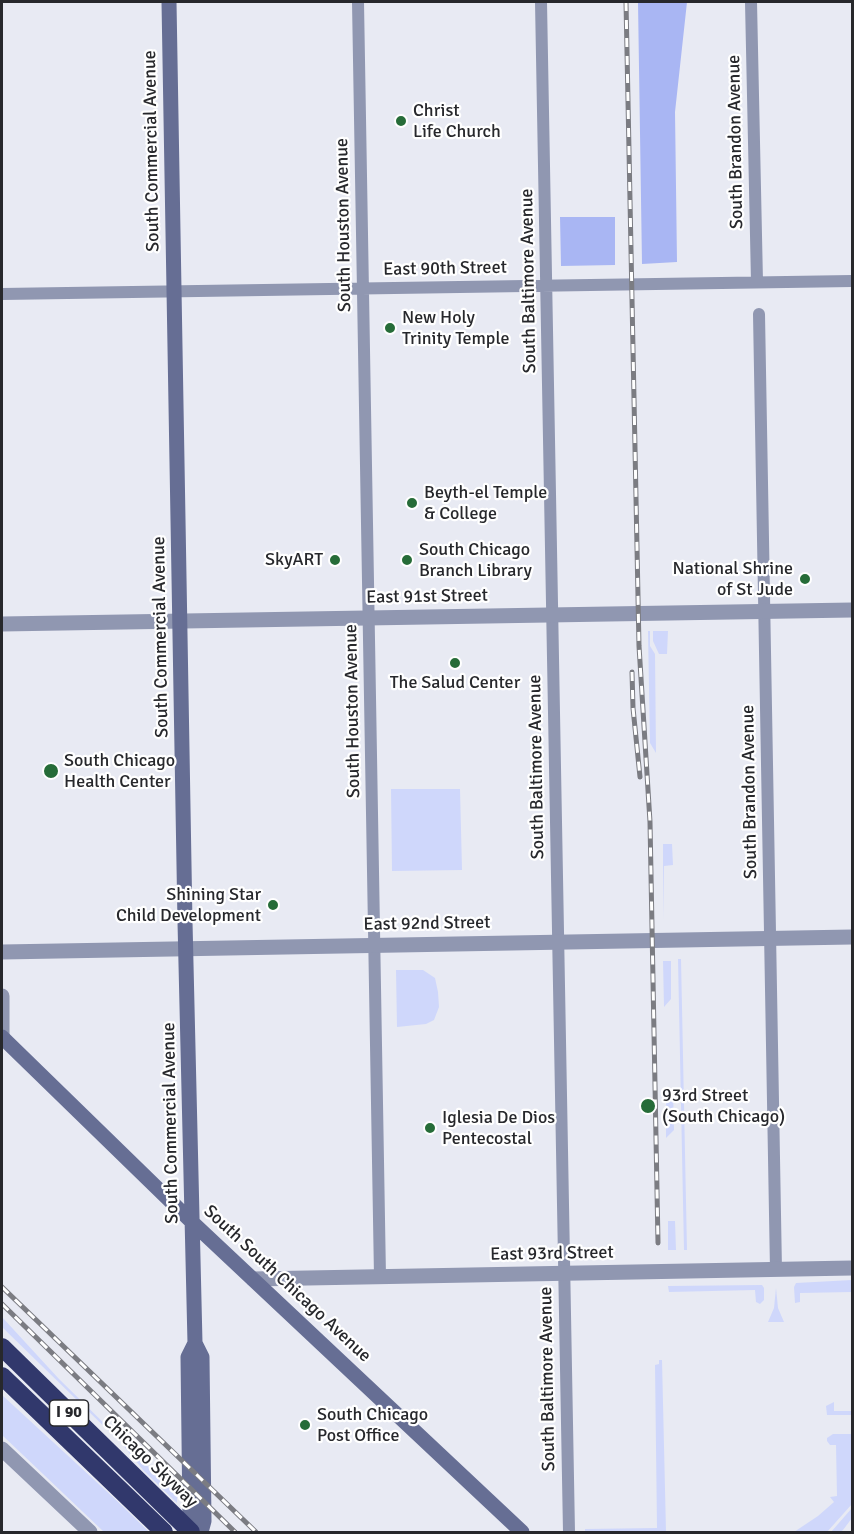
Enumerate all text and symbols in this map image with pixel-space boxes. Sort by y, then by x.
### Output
street label: South Commercial Avenue [139,50,165,252]
street label: South Brandon Avenue [724,55,748,229]
place label: Christ Life Church [413,100,501,142]
marker: Christ Life Church [394,114,408,128]
street label: South Houston Avenue [332,138,356,312]
street label: South Baltimore Avenue [517,188,541,374]
street label: East 90th Street [383,257,507,281]
place label: New Holy Trinity Temple [402,307,510,350]
marker: New Holy Trinity Temple [383,321,397,335]
place label: Beyth-el Temple & College [424,482,547,524]
marker: Beyth-el Temple & College [405,496,419,510]
street label: South Commercial Avenue [148,536,174,738]
place label: South Chicago Branch Library [419,539,532,582]
place label: SkyART [265,549,323,571]
marker: SkyART [328,553,342,567]
marker: South Chicago Branch Library [400,553,414,567]
place label: National Shrine of St Jude [673,558,793,600]
marker: National Shrine of St Jude [798,572,812,586]
street label: East 91st Street [366,585,488,609]
street label: South Houston Avenue [341,624,365,798]
marker: The Salud Center [448,656,462,670]
place label: The Salud Center [390,672,520,694]
street label: South Baltimore Avenue [525,674,549,860]
street label: South Brandon Avenue [738,705,762,879]
place label: South Chicago Health Center [64,750,175,792]
marker: South Chicago Health Center [42,762,60,780]
place label: Shining Star Child Development [116,884,261,926]
marker: Shining Star Child Development [266,898,280,912]
street label: East 92nd Street [363,912,491,936]
street label: South Commercial Avenue [158,1022,184,1224]
place label: 93rd Street (South Chicago) [662,1085,785,1128]
marker: 93rd Street (South Chicago) [639,1097,657,1115]
place label: Iglesia De Dios Pentecostal [442,1107,555,1150]
marker: Iglesia De Dios Pentecostal [423,1121,437,1135]
street label: South South Chicago Avenue [199,1201,375,1367]
street label: East 93rd Street [490,1242,614,1266]
street label: South Baltimore Avenue [536,1286,560,1472]
road number: I 90 [50,1400,88,1426]
place label: South Chicago Post Office [317,1404,428,1446]
street label: Chicago Skyway [98,1411,202,1513]
marker: South Chicago Post Office [298,1418,312,1432]

